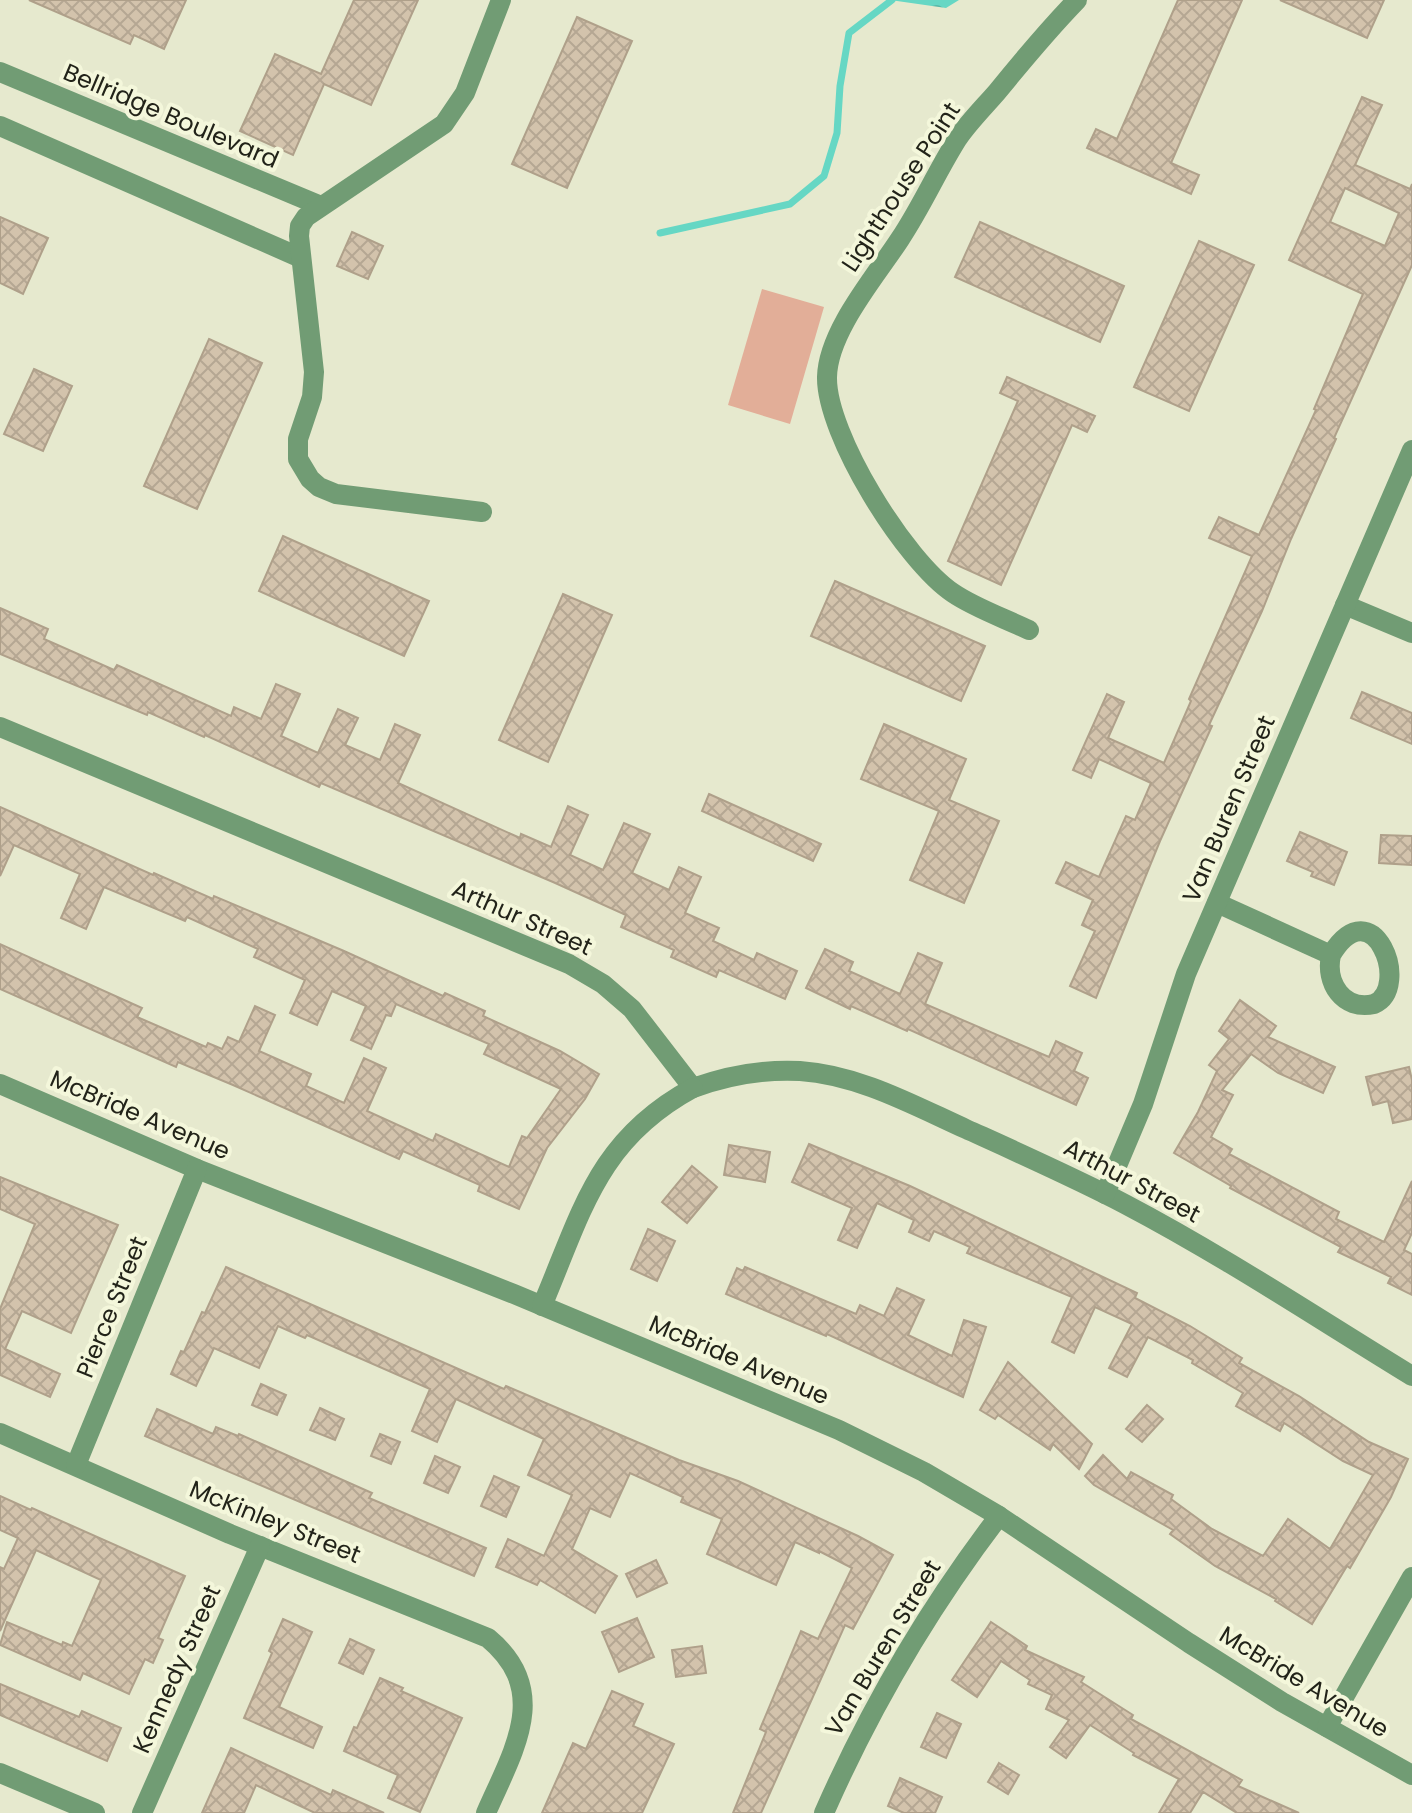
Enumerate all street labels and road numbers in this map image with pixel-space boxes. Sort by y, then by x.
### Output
street label: Bellridge Boulevard [58,55,284,176]
street label: Lighthouse Point [833,96,968,278]
street label: Van Buren Street [1174,710,1283,907]
street label: Arthur Street [447,872,598,963]
street label: McBride Avenue [45,1062,235,1167]
street label: Arthur Street [1058,1131,1206,1230]
street label: Pierce Street [68,1231,155,1382]
street label: McBride Avenue [644,1307,834,1412]
street label: McKinley Street [185,1472,366,1571]
street label: Van Buren Street [817,1553,948,1742]
street label: Kennedy Street [125,1579,228,1758]
street label: McBride Avenue [1213,1618,1395,1745]

